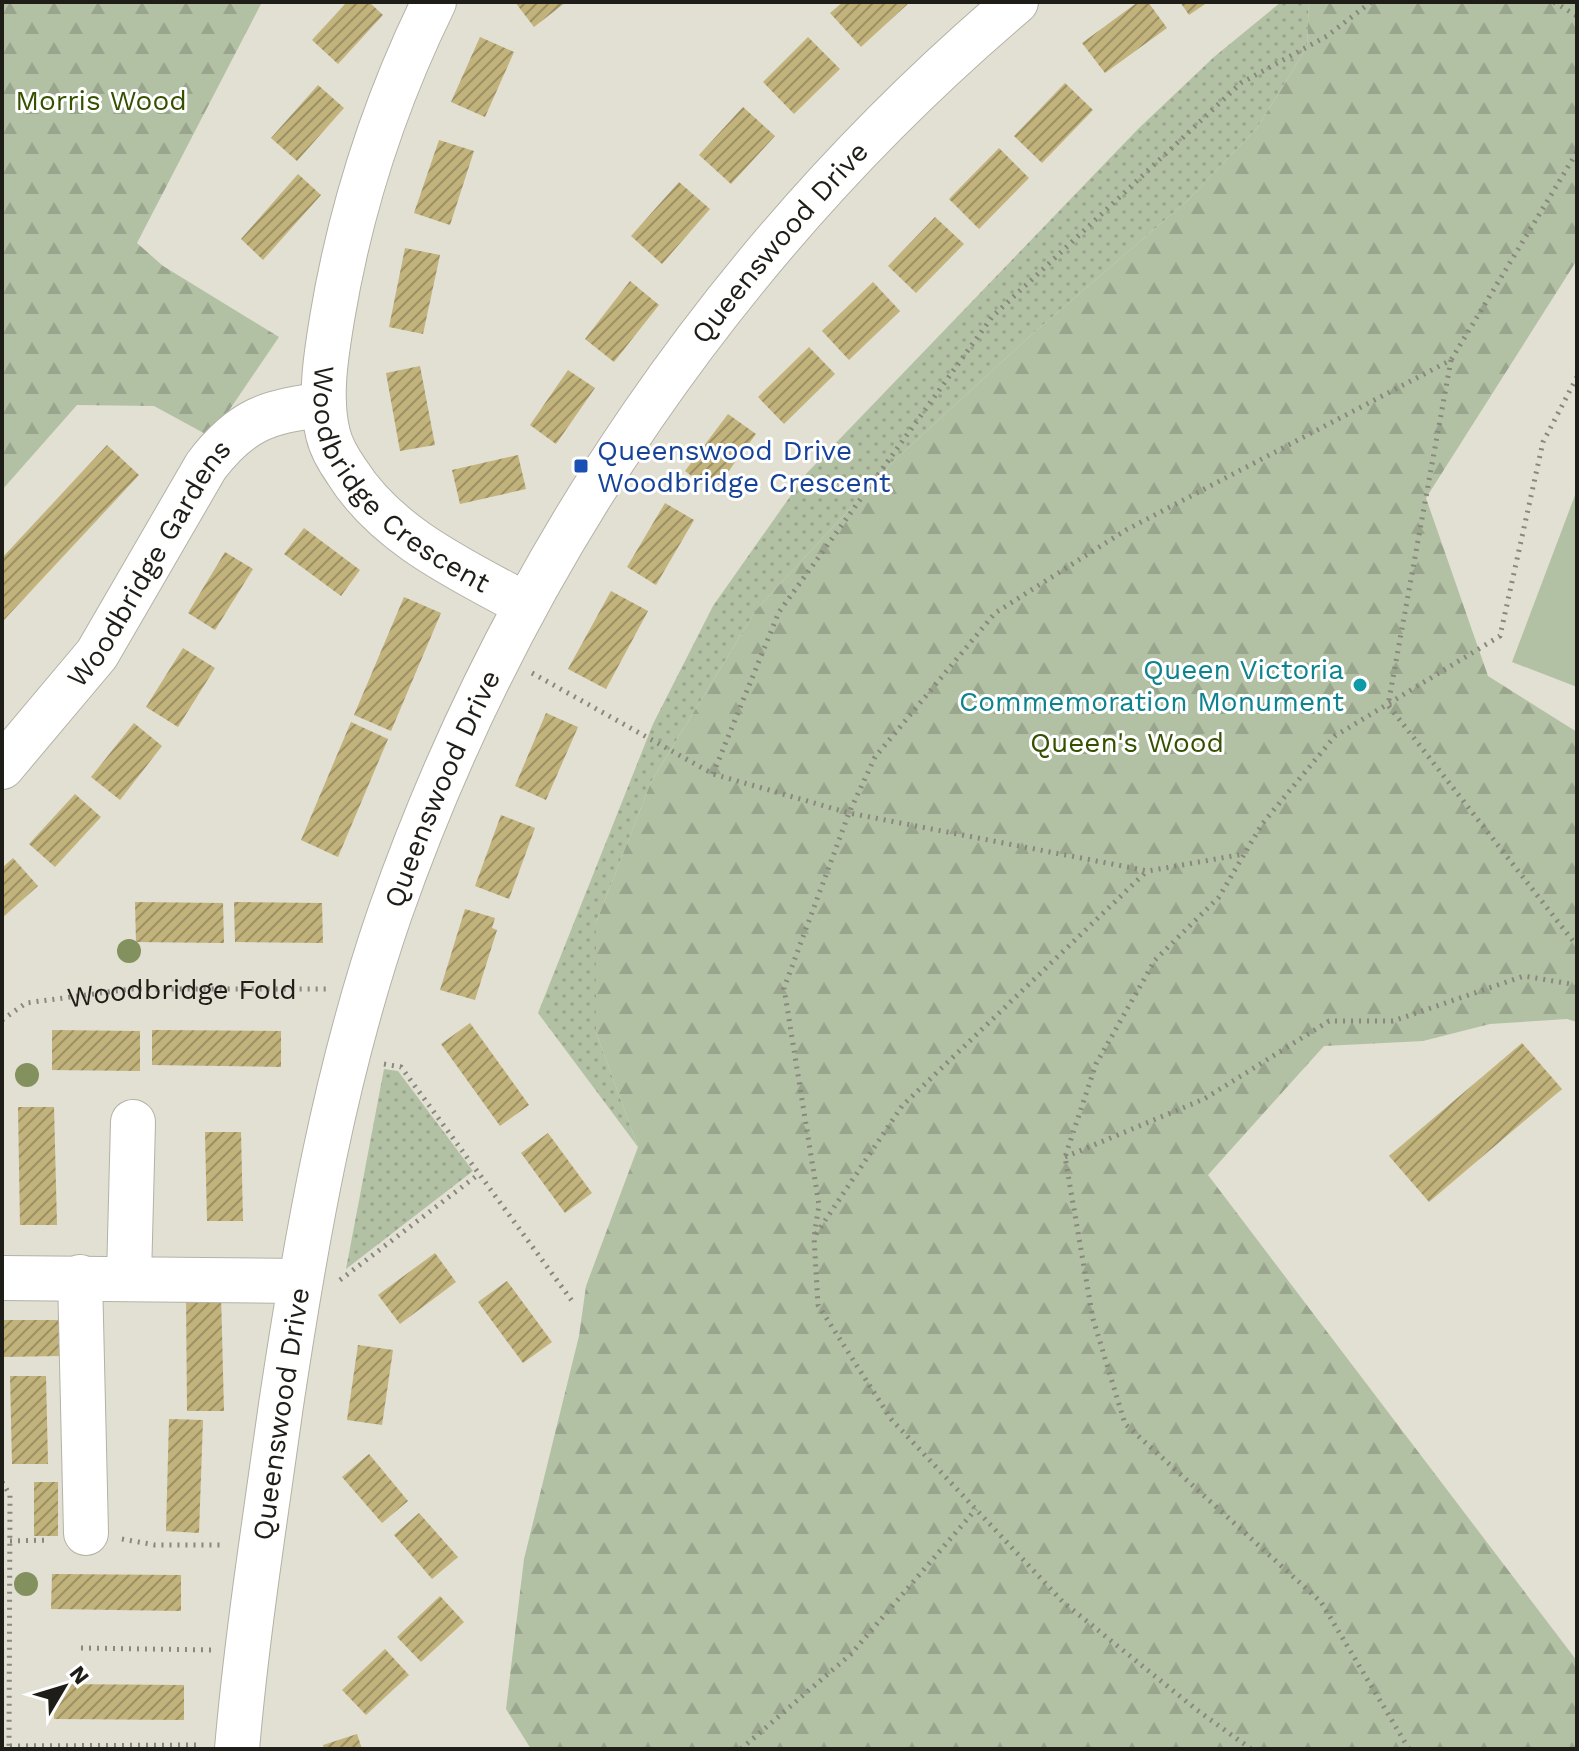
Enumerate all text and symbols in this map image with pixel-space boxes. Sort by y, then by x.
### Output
park label: Morris Wood [15,84,187,117]
street label: Queenswood Drive [684,134,875,350]
street label: Woodbridge Crescent [307,364,496,599]
street label: Woodbridge Gardens [60,432,237,694]
place label: Queenswood Drive Woodbridge Crescent [597,434,891,499]
marker: Queenswood Drive Woodbridge Crescent [572,457,590,475]
place label: Queen Victoria Commemoration Monument [959,653,1344,718]
street label: Queenswood Drive [377,664,507,912]
marker: Queen Victoria Commemoration Monument [1351,676,1369,694]
park label: Queen's Wood [1030,726,1224,759]
street label: Woodbridge Fold [65,973,297,1014]
street label: Queenswood Drive [245,1285,316,1542]
north arrow [24,1647,104,1727]
text: N [64,1661,94,1689]

